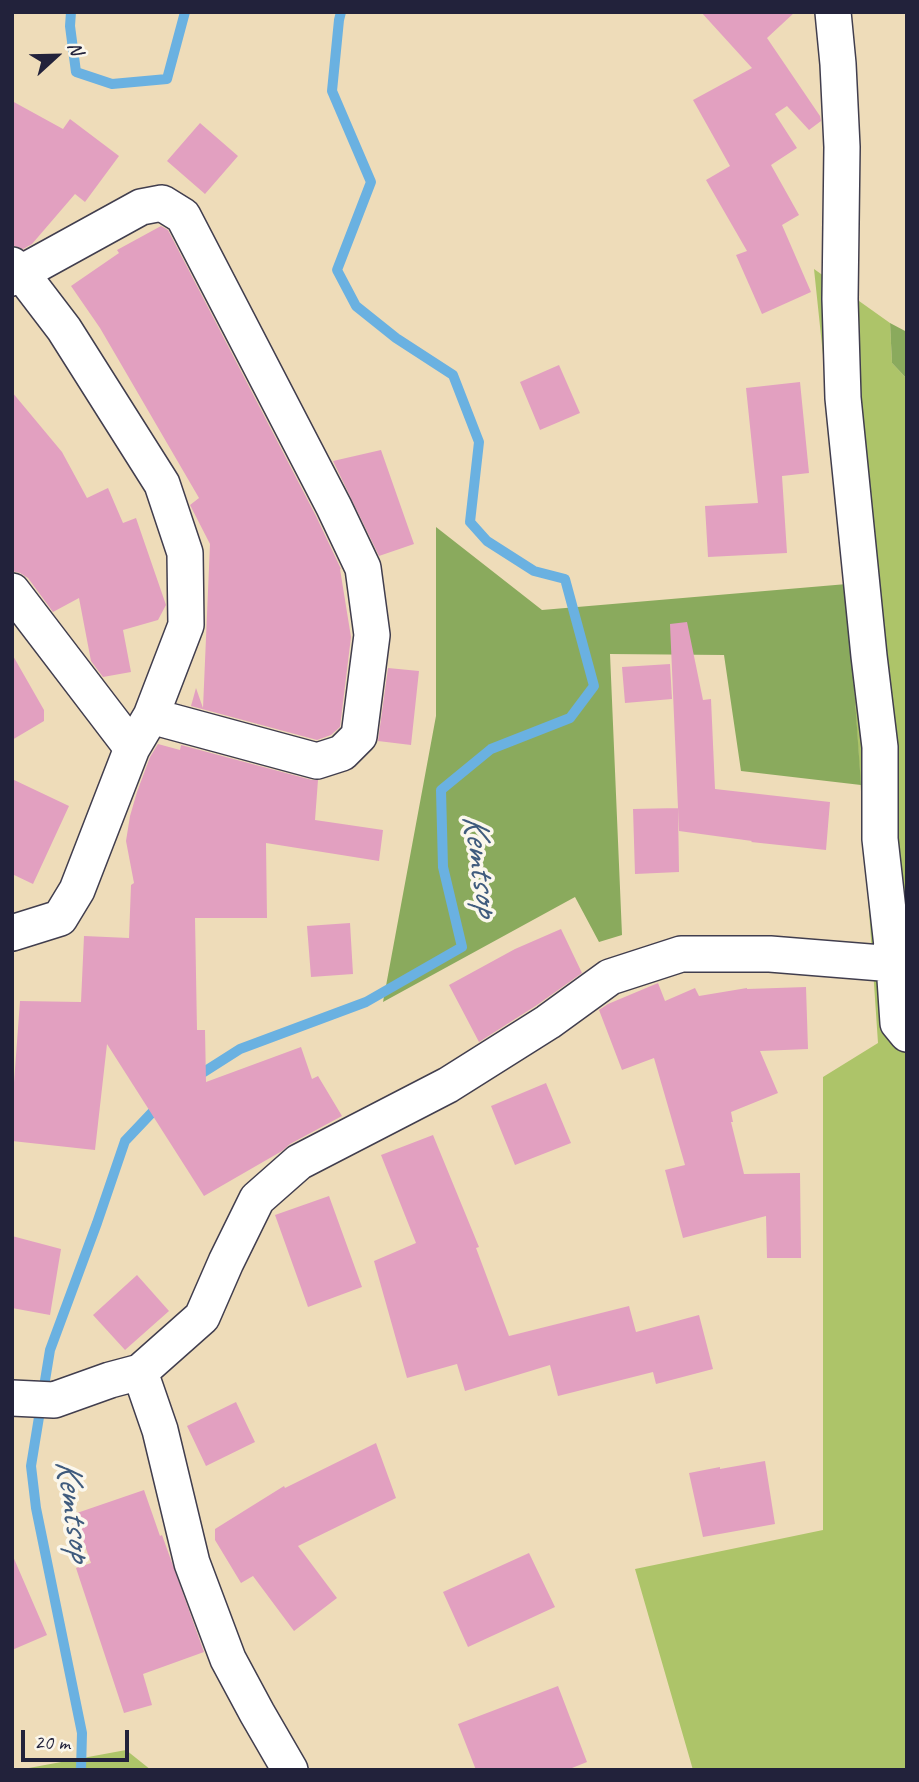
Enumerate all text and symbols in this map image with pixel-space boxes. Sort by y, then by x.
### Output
north arrow [21,21,91,91]
text: N [62,38,89,58]
water label: Kemtsop [451,812,509,918]
water label: Kemtsop [44,1457,102,1563]
scale bar [24,1716,133,1760]
text: 20 m [34,1729,70,1755]

